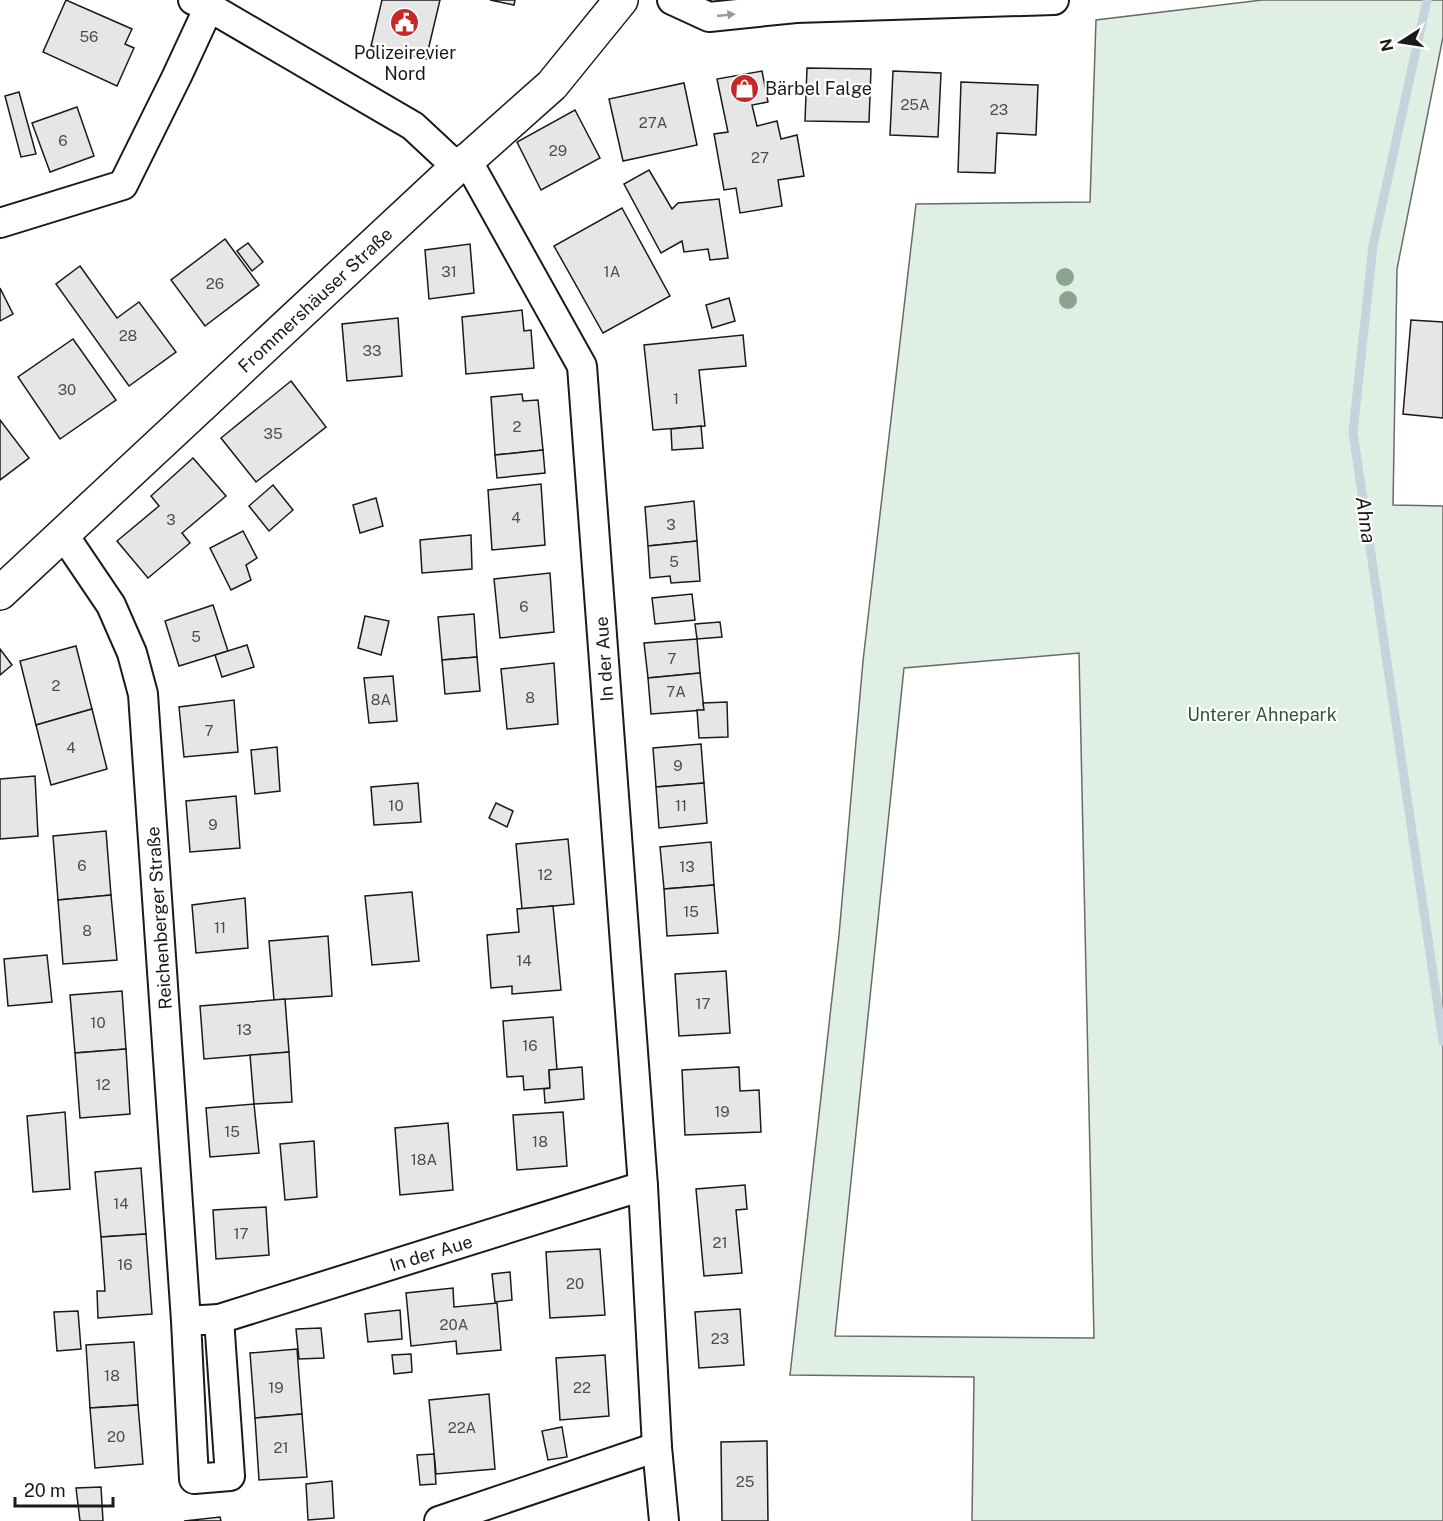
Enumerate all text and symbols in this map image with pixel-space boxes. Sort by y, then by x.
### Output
public building icon: Polizeirevier Nord [389,7,421,39]
one-way arrow [717,10,736,20]
north arrow [1371,12,1431,72]
house number: 56 [80,28,98,45]
text: N [1376,37,1397,53]
place label: Polizeirevier Nord [354,42,456,84]
shop icon: Bärbel Falge [728,72,760,104]
place label: Bärbel Falge [765,78,872,99]
house number: 25A [900,96,930,113]
house number: 23 [990,101,1008,118]
house number: 27A [639,114,668,131]
house number: 6 [58,132,68,149]
house number: 29 [549,142,567,159]
house number: 27 [751,149,769,166]
street label: Frommershäuser Straße [234,223,396,377]
house number: 31 [441,263,457,280]
house number: 1A [604,263,621,280]
house number: 26 [206,275,224,292]
house number: 28 [119,327,137,344]
house number: 33 [363,342,381,359]
house number: 30 [58,381,76,398]
house number: 1 [673,390,679,407]
house number: 2 [513,418,522,435]
house number: 35 [263,425,283,442]
water label: Ahna [1351,495,1381,545]
house number: 4 [511,509,521,526]
house number: 3 [166,511,176,528]
house number: 3 [666,516,676,533]
house number: 5 [669,553,679,570]
house number: 6 [519,598,529,615]
street label: In der Aue [591,616,617,702]
house number: 5 [191,628,201,645]
house number: 7 [667,650,677,667]
house number: 2 [52,677,61,694]
house number: 7A [666,683,686,700]
house number: 8 [525,689,535,706]
house number: 8A [371,691,392,708]
park label: Unterer Ahnepark [1187,704,1337,725]
house number: 7 [204,722,214,739]
house number: 4 [66,739,76,756]
house number: 9 [673,757,683,774]
house number: 10 [388,797,404,814]
house number: 11 [675,797,687,814]
house number: 9 [208,816,218,833]
street label: Reichenberger Straße [142,826,176,1010]
house number: 6 [77,857,87,874]
house number: 13 [679,858,695,875]
house number: 12 [537,866,553,883]
house number: 15 [683,903,699,920]
house number: 11 [214,919,226,936]
house number: 8 [82,922,92,939]
house number: 14 [516,952,532,969]
house number: 17 [695,995,711,1012]
house number: 10 [90,1014,106,1031]
house number: 13 [236,1021,252,1038]
house number: 16 [522,1037,538,1054]
house number: 12 [95,1076,111,1093]
house number: 19 [714,1103,730,1120]
house number: 15 [224,1123,240,1140]
house number: 18 [532,1133,548,1150]
house number: 18A [411,1151,438,1168]
house number: 14 [113,1195,129,1212]
house number: 17 [233,1225,249,1242]
street label: In der Aue [387,1230,475,1276]
house number: 21 [712,1234,728,1251]
house number: 16 [117,1256,133,1273]
house number: 20 [566,1275,584,1292]
house number: 20A [440,1316,469,1333]
house number: 23 [711,1330,729,1347]
house number: 18 [104,1367,120,1384]
house number: 19 [268,1379,284,1396]
house number: 22 [573,1379,591,1396]
house number: 22A [448,1419,477,1436]
house number: 20 [107,1428,125,1445]
house number: 21 [273,1439,289,1456]
scale bar [15,1470,112,1508]
house number: 25 [736,1473,754,1490]
text: 20 m [24,1480,66,1501]

